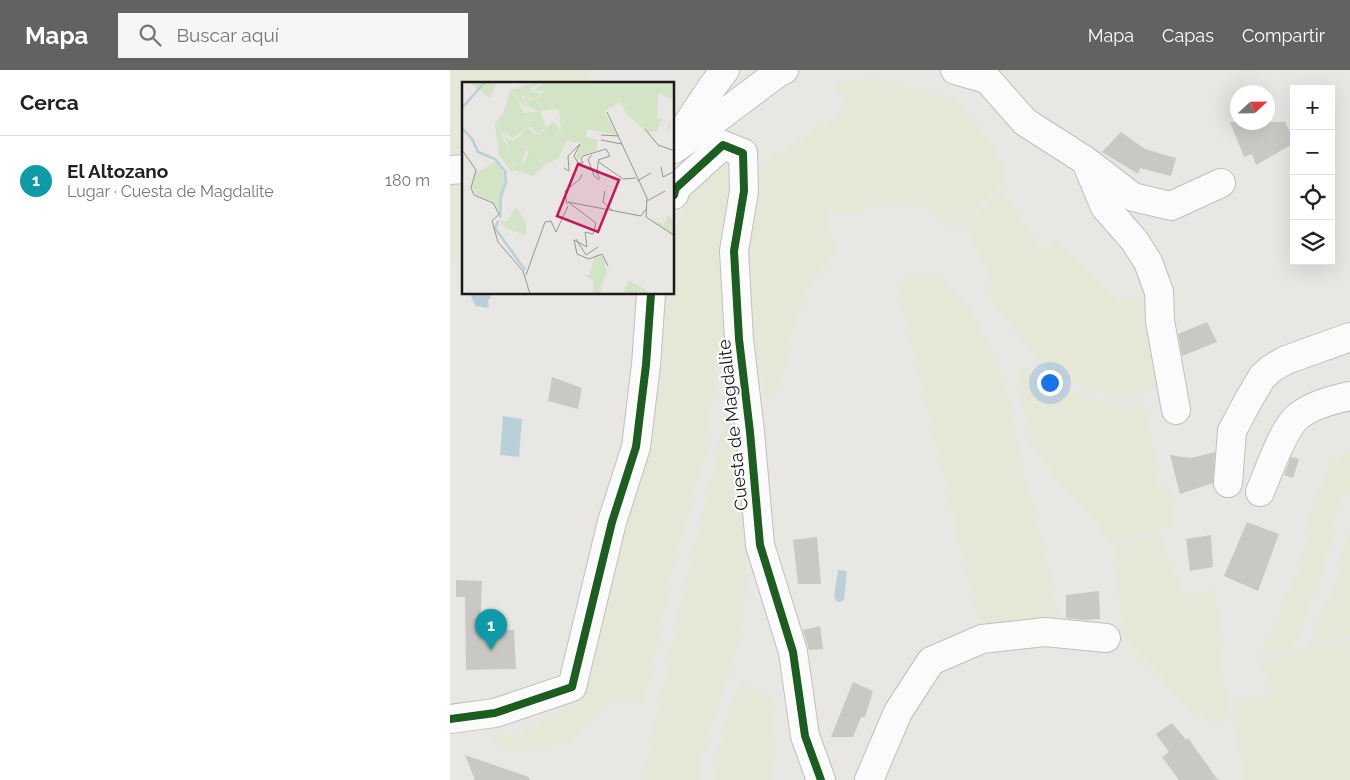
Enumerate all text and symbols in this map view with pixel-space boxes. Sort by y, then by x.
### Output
search box [118,13,468,58]
text: Mapa [25,21,88,50]
icon: search [136,21,164,49]
text: Buscar aquí [176,24,279,46]
text: Mapa [1088,25,1134,46]
text: Capas [1162,25,1214,46]
text: Compartir [1242,25,1325,46]
inset map [462,82,675,295]
north arrow [1230,85,1275,130]
map controls [1290,85,1335,265]
button: + [1290,85,1335,130]
text: Cerca [20,90,79,115]
button: − [1290,130,1335,175]
text: El Altozano [67,160,168,182]
text: 1 [32,171,40,190]
text: 180 m [385,171,430,190]
button: locate [1290,175,1335,220]
text: Lugar · Cuesta de Magdalite [67,182,274,201]
button: layers [1290,220,1335,265]
street label: Cuesta de Magdalite [713,338,752,512]
your location [1037,370,1063,396]
pin: 1 [475,609,507,650]

